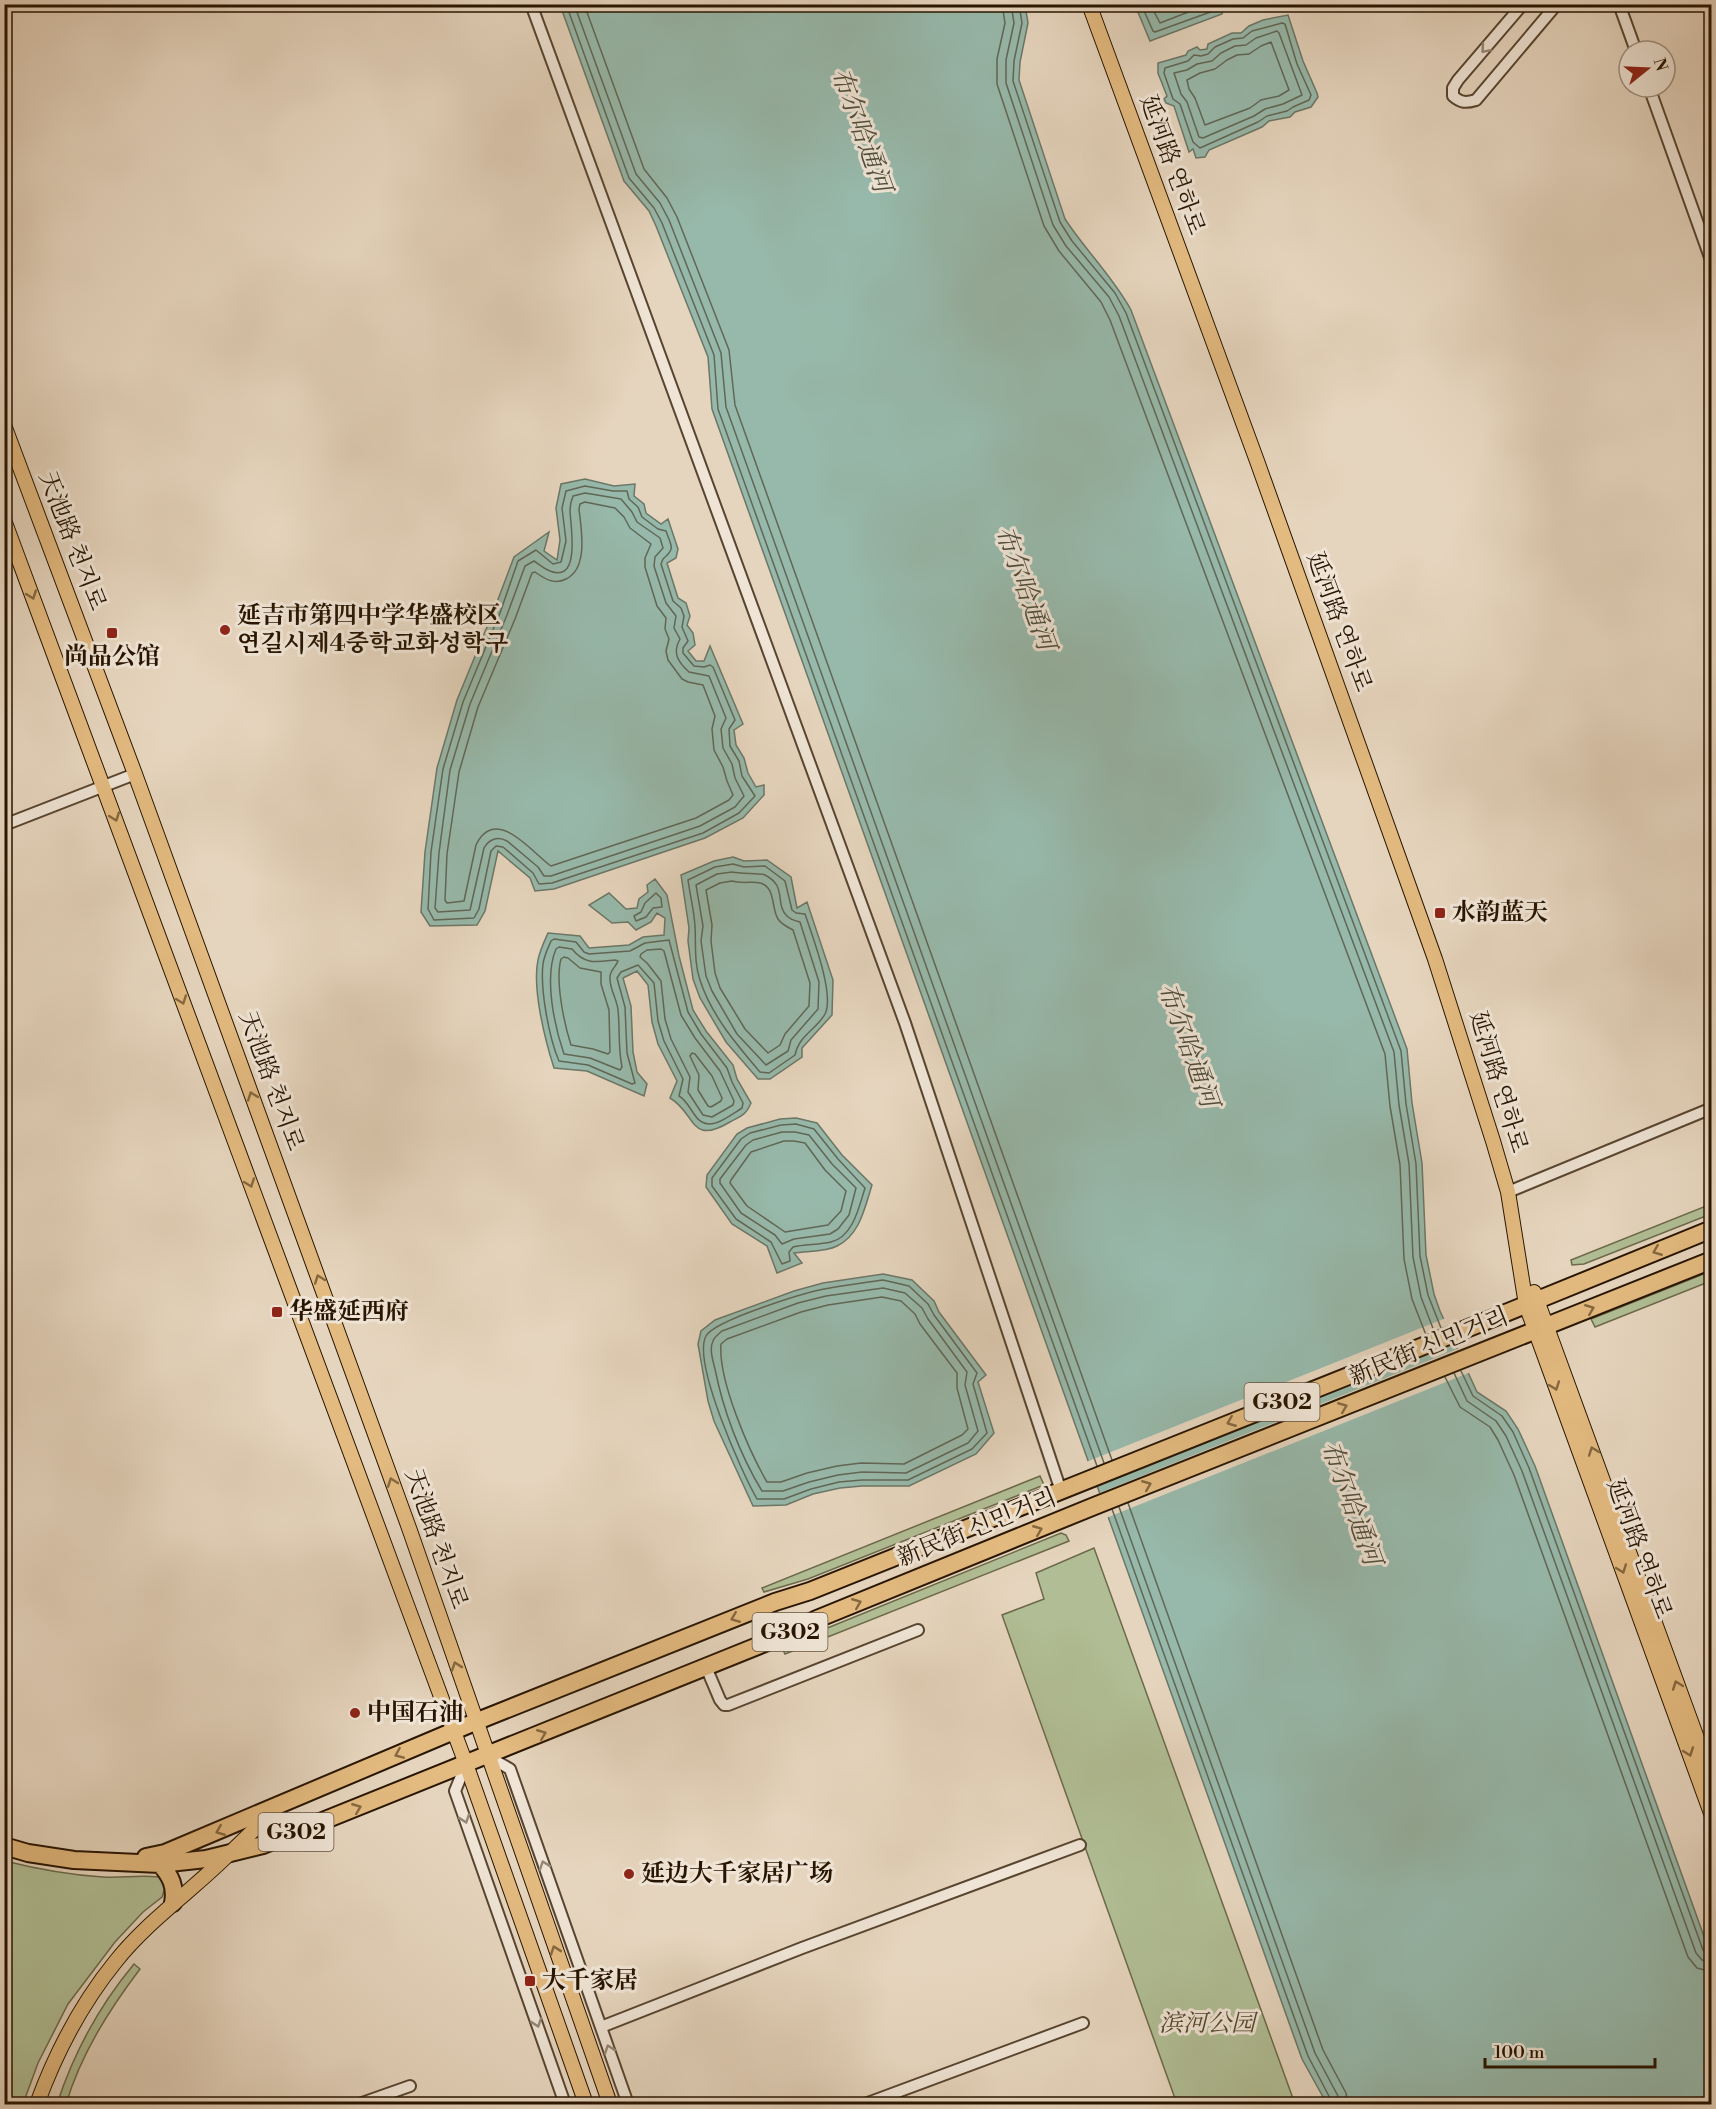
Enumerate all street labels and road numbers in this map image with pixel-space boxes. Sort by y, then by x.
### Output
street label: 延河路 연하로 [1133,91,1211,239]
street label: 天池路 천지로 [32,467,112,615]
street label: 延河路 연하로 [1300,548,1378,696]
street label: 天池路 천지로 [232,1007,310,1155]
street label: 延河路 연하로 [1462,1008,1534,1156]
street label: 新民街 신민거리 [1345,1301,1513,1393]
road number: G302 [1244,1383,1320,1421]
street label: 天池路 천지로 [398,1465,474,1613]
street label: 延河路 연하로 [1600,1475,1678,1623]
street label: 新民街 신민거리 [893,1482,1061,1574]
road number: G302 [752,1613,828,1651]
road number: G302 [258,1813,334,1851]

